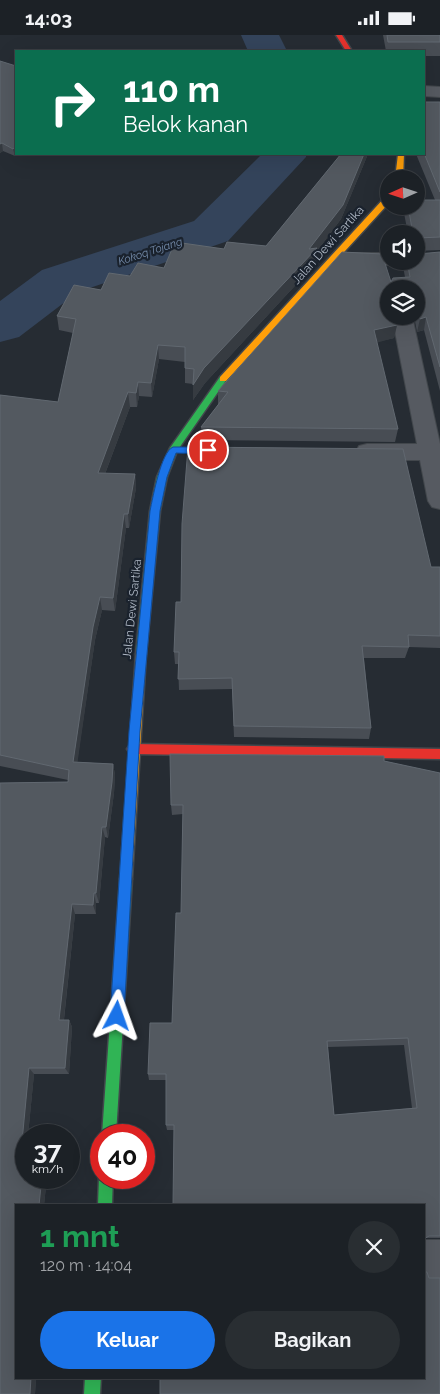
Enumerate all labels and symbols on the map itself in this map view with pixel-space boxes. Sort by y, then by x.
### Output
north arrow [380,170,425,215]
street label: Jalan Dewi Sartika [289,203,367,287]
water label: Kokoq Tojang [116,235,184,268]
pin [187,429,229,471]
street label: Jalan Dewi Sartika [120,558,144,660]
position arrow [90,989,142,1041]
speed limit sign: 40 [90,1124,155,1189]

